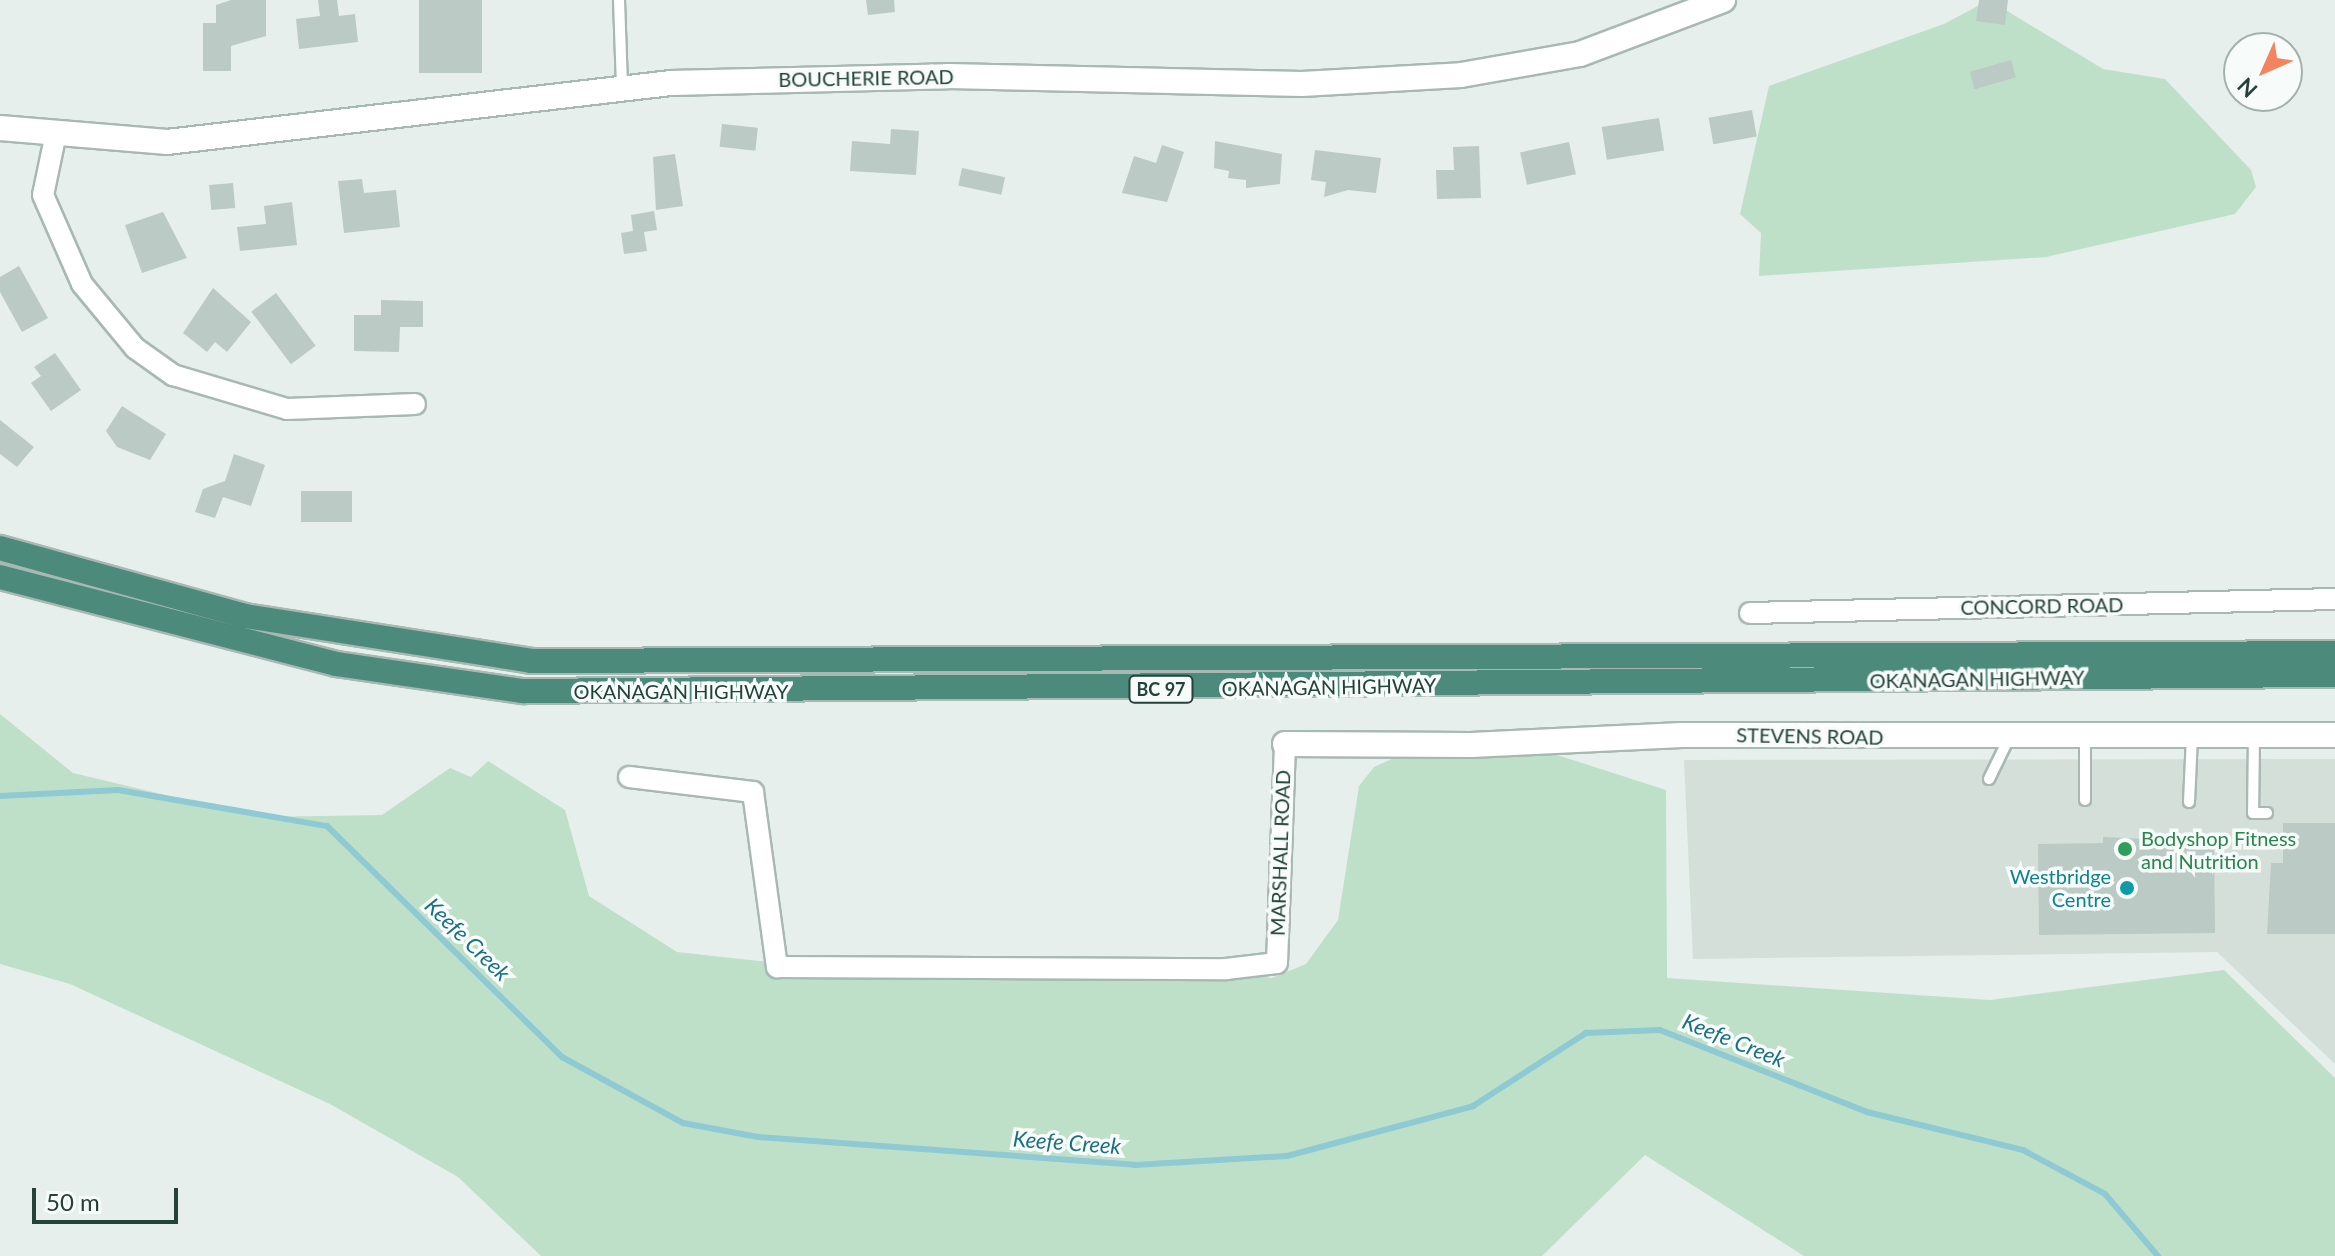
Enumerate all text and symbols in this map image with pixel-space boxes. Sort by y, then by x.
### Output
north arrow [2223,32,2303,112]
street label: BOUCHERIE ROAD [778,64,954,92]
text: N [2232,72,2263,103]
street label: CONCORD ROAD [1960,593,2124,619]
street label: OKANAGAN HIGHWAY [1869,665,2085,693]
street label: OKANAGAN HIGHWAY [1221,673,1437,701]
road number: BC 97 [1127,675,1195,703]
street label: OKANAGAN HIGHWAY [574,679,788,703]
street label: STEVENS ROAD [1736,723,1884,749]
street label: MARSHALL ROAD [1265,769,1295,937]
place label: Bodyshop Fitness and Nutrition [2141,826,2296,873]
marker: Bodyshop Fitness and Nutrition [2116,840,2134,858]
place label: Westbridge Centre [2010,864,2111,911]
marker: Westbridge Centre [2118,879,2136,897]
water label: Keefe Creek [420,892,516,986]
water label: Keefe Creek [1679,1007,1789,1073]
water label: Keefe Creek [1012,1125,1122,1159]
scale bar [36,1172,182,1222]
text: 50 m [46,1187,100,1216]

